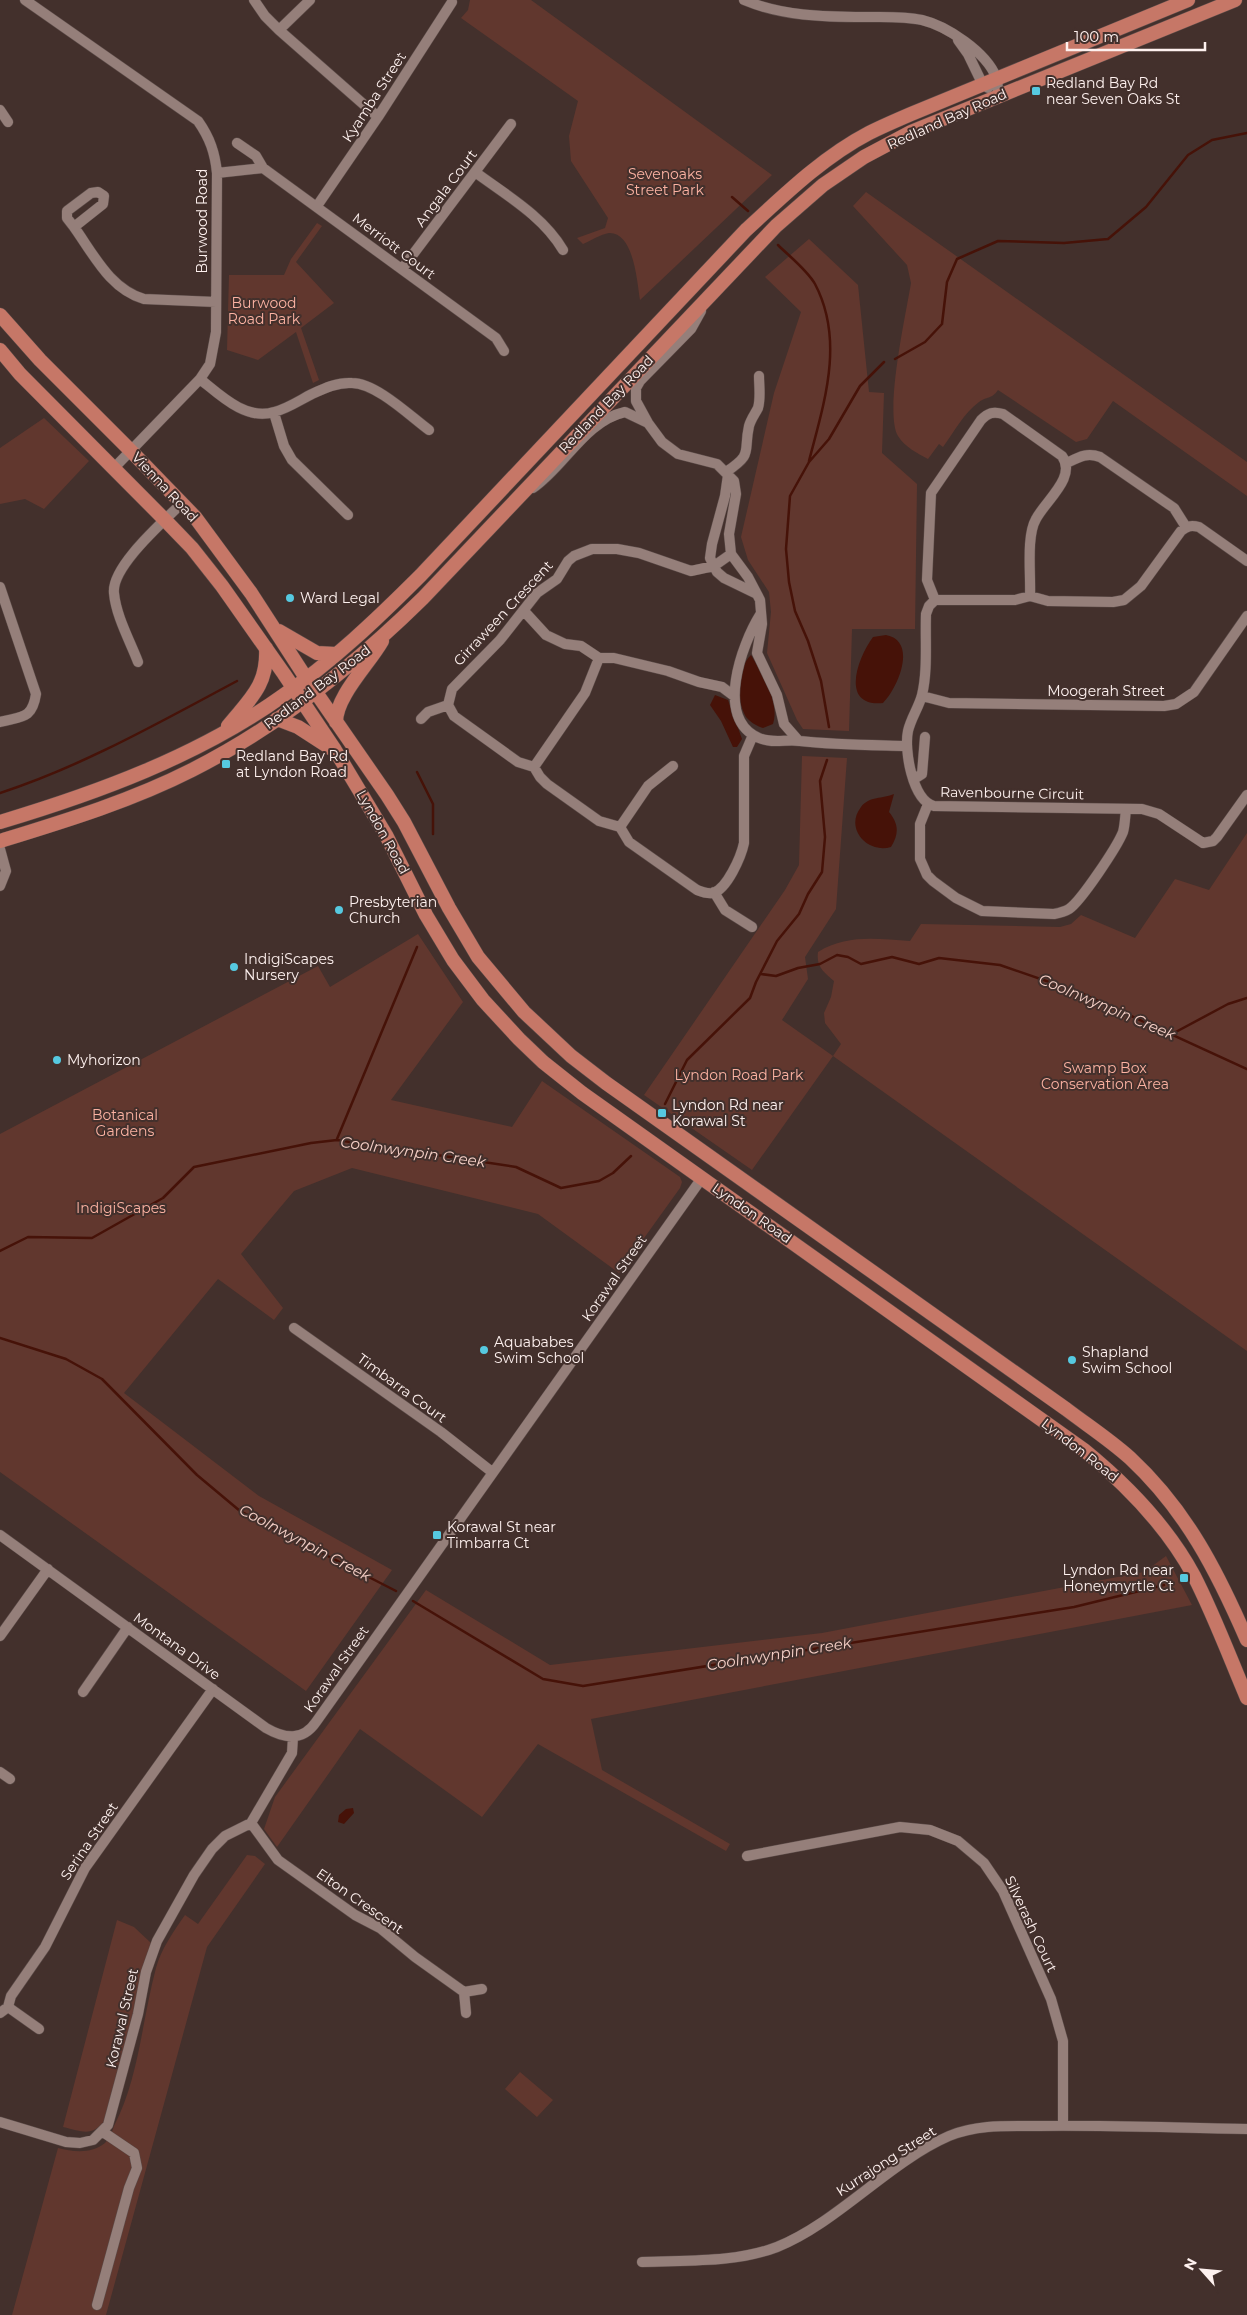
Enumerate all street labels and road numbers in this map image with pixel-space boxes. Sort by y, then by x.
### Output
street label: Kyamba Street [338,48,410,146]
street label: Redland Bay Road [884,85,1010,153]
street label: Angala Court [411,145,481,230]
street label: Burwood Road [193,168,211,274]
street label: Merriott Court [349,209,439,283]
street label: Redland Bay Road [555,351,657,457]
street label: Vienna Road [128,448,202,526]
street label: Girraween Crescent [450,556,557,669]
street label: Redland Bay Road [260,641,374,733]
street label: Moogerah Street [1047,682,1165,700]
street label: Ravenbourne Circuit [940,783,1084,803]
street label: Lyndon Road [353,787,413,877]
street label: Lyndon Road [709,1179,795,1247]
street label: Korawal Street [577,1231,651,1325]
street label: Timbarra Court [354,1350,450,1427]
street label: Lyndon Road [1038,1414,1122,1486]
street label: Montana Drive [130,1608,224,1684]
street label: Korawal Street [299,1622,373,1716]
street label: Serina Street [56,1798,122,1883]
street label: Elton Crescent [313,1864,407,1938]
street label: Silverash Court [1001,1873,1061,1975]
street label: Korawal Street [102,1966,142,2070]
street label: Kurrajong Street [833,2122,940,2200]

